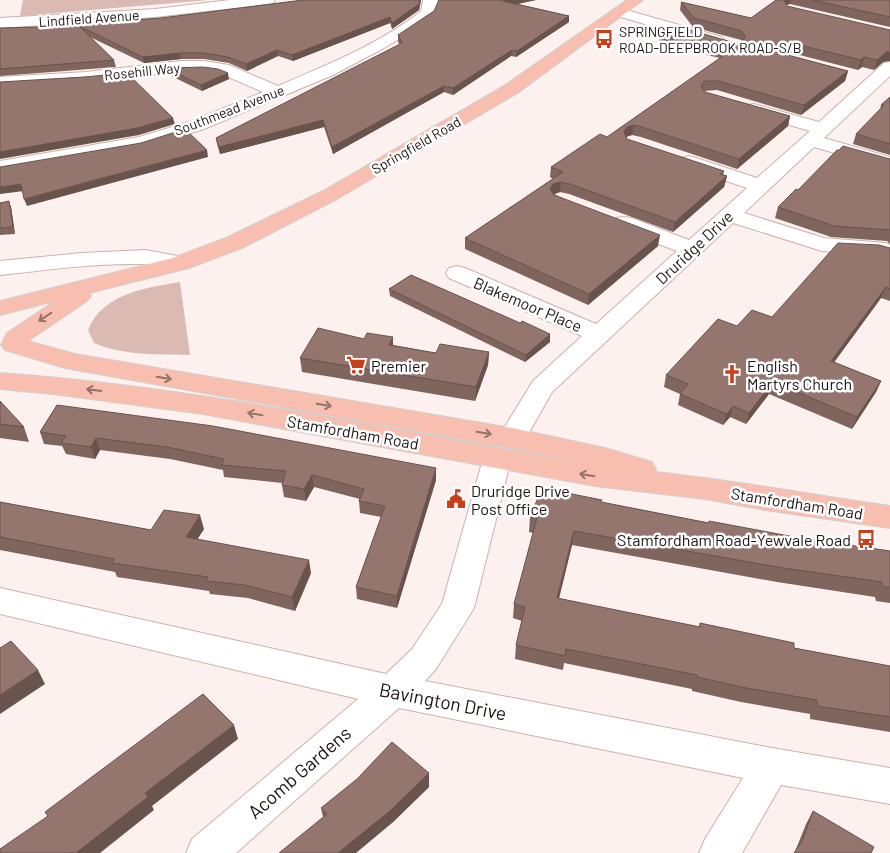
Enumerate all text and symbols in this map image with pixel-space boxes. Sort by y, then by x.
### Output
street label: Lindfield Avenue [38,6,140,30]
place label: SPRINGFIELD ROAD-DEEPBROOK ROAD-S/B [619,23,801,56]
bus stop icon: SPRINGFIELD ROAD-DEEPBROOK ROAD-S/B [593,28,615,50]
street label: Rosehill Way [103,59,181,83]
street label: Southmead Avenue [171,81,287,139]
street label: Springfield Road [368,113,464,177]
street label: Druridge Drive [651,206,737,288]
street label: Blakemoor Place [471,273,585,335]
one-way arrow [39,313,53,323]
supermarket icon: Premier [345,354,367,376]
place label: Premier [371,356,427,375]
place label: English Martyrs Church [747,356,852,393]
church icon: English Martyrs Church [721,363,743,385]
one-way arrow [156,373,172,383]
one-way arrow [86,385,102,395]
one-way arrow [316,400,332,410]
one-way arrow [247,409,263,419]
street label: Stamfordham Road [286,411,420,453]
one-way arrow [476,429,492,439]
one-way arrow [579,469,595,479]
place label: Druridge Drive Post Office [471,481,570,518]
street label: Stamfordham Road [730,483,864,523]
public building icon: Druridge Drive Post Office [445,488,467,510]
bus stop icon: Stamfordham Road-Yewvale Road [855,528,877,550]
place label: Stamfordham Road-Yewvale Road [617,530,851,549]
street label: Bavington Drive [377,677,509,725]
street label: Acomb Gardens [243,721,355,823]

